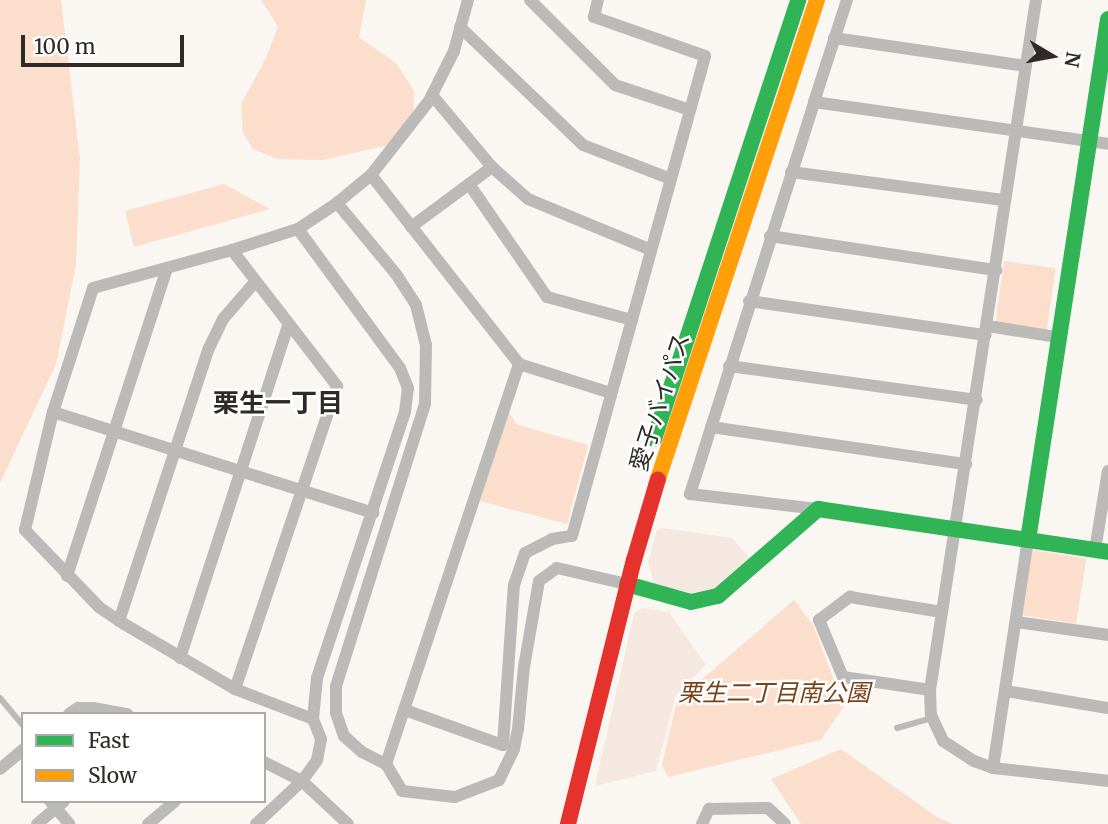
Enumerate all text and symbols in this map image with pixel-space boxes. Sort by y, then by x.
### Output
scale bar [24,21,187,65]
north arrow [1017,21,1087,91]
text: 100 m [34,33,96,60]
text: N [1060,50,1086,69]
street label: 愛子バイパス [624,329,696,475]
district label: 栗生一丁目 [213,387,343,419]
park label: 栗生二丁目南公園 [678,679,870,707]
legend [21,712,266,803]
text: Fast [88,727,130,754]
text: Slow [88,762,137,789]

